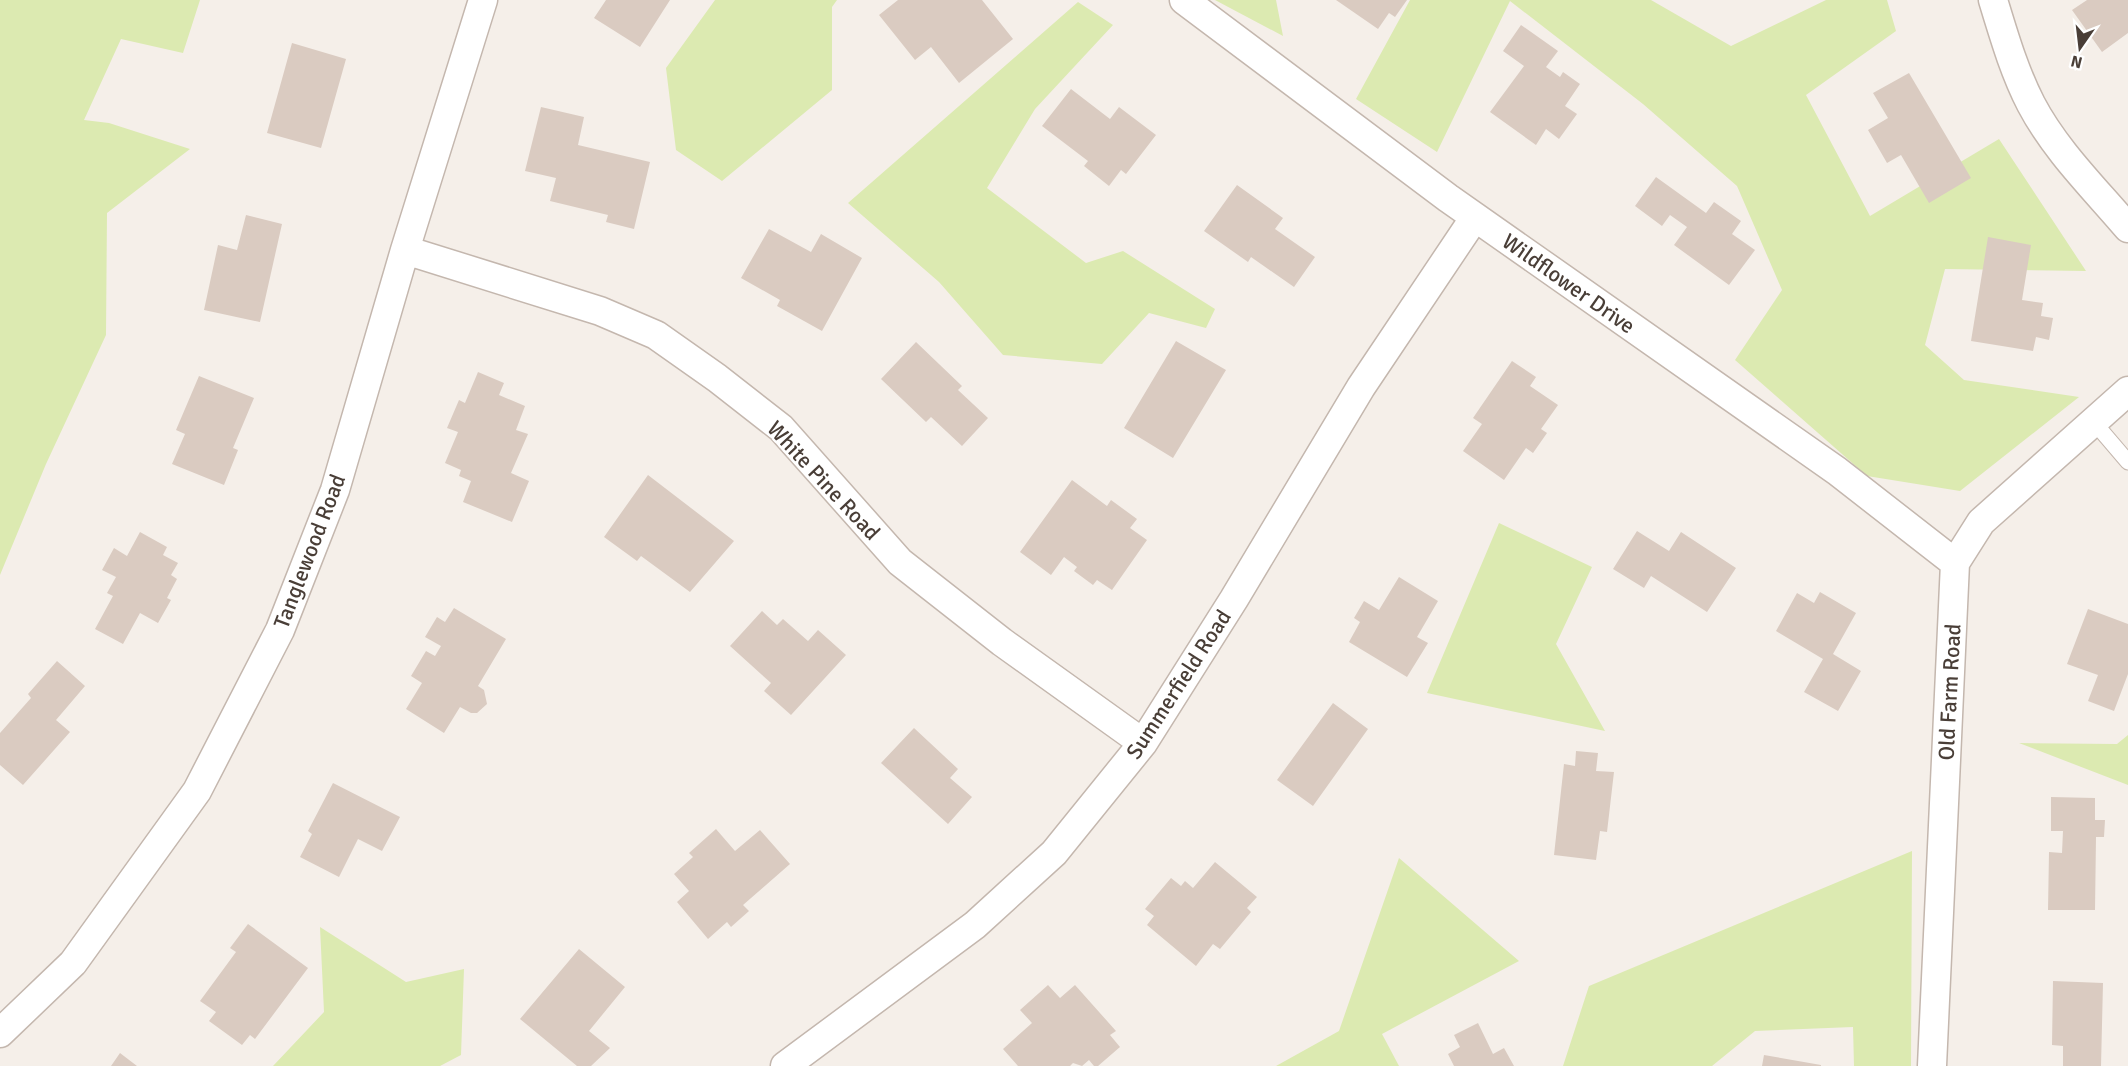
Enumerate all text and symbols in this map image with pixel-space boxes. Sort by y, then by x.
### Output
north arrow [2050,18,2110,78]
text: N [2069,51,2084,73]
street label: Wildflower Drive [1497,228,1640,339]
street label: White Pine Road [761,415,886,546]
street label: Tanglewood Road [268,470,351,632]
street label: Summerfield Road [1120,604,1237,764]
street label: Old Farm Road [1932,623,1967,761]

